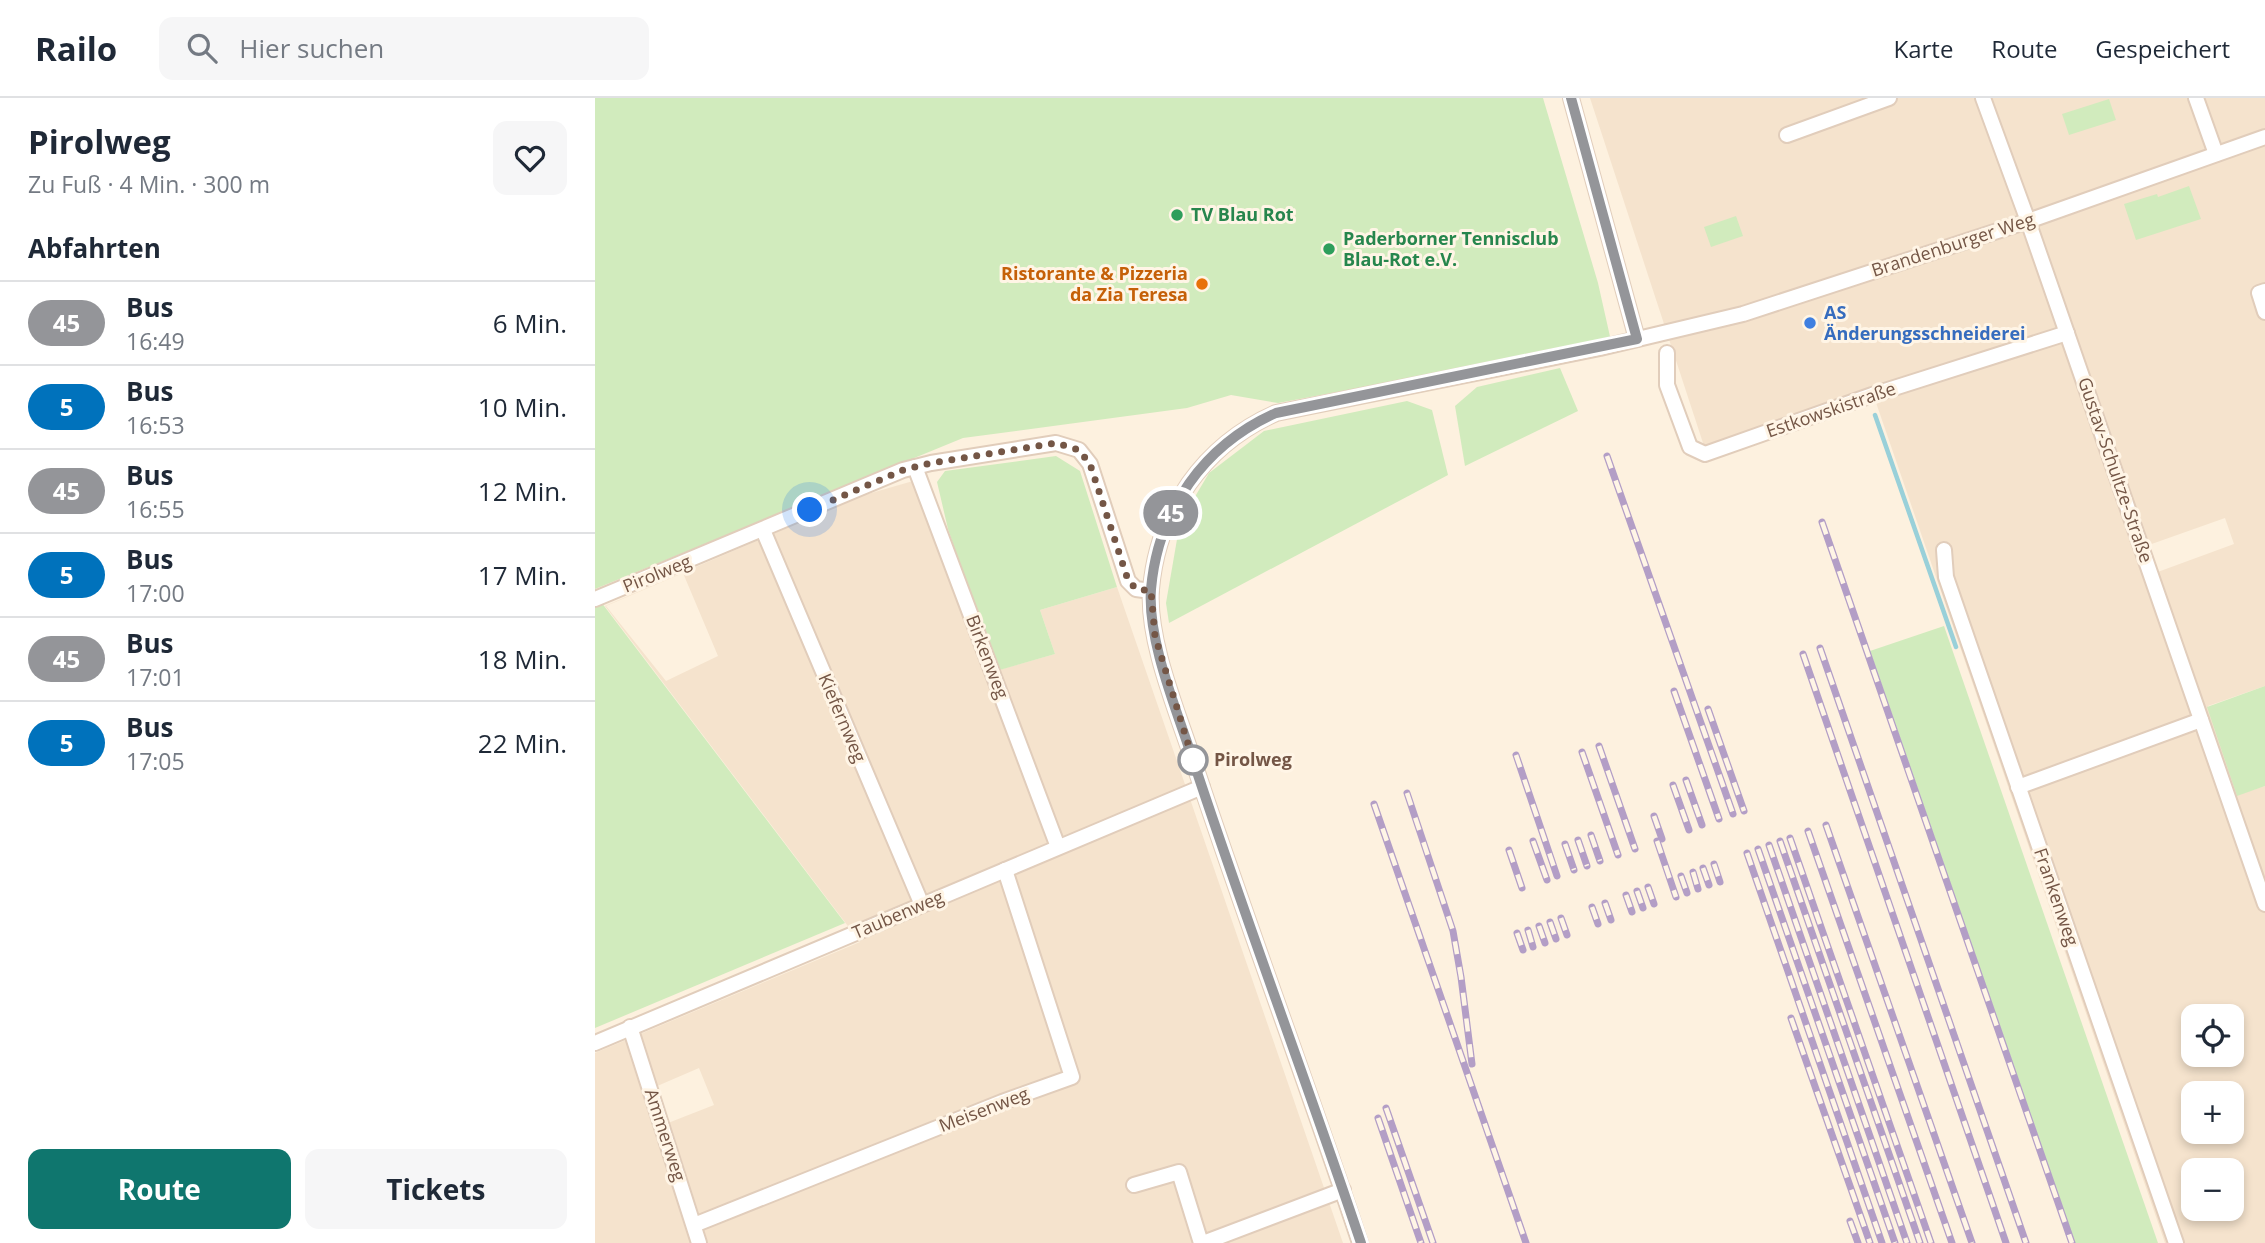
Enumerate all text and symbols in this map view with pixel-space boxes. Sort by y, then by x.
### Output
search box [159,17,649,80]
text: Railo [35,26,117,71]
icon: search [183,29,221,67]
text: Hier suchen [239,30,384,66]
text: Karte [1893,32,1953,65]
text: Route [1991,32,2057,65]
text: Gespeichert [2095,32,2230,65]
text: Pirolweg [28,119,171,164]
button: heart [493,121,567,195]
text: Zu Fuß · 4 Min. · 300 m [28,168,270,200]
place label: TV Blau Rot [1191,202,1294,226]
street label: Brandenburger Weg [1868,206,2037,282]
marker: TV Blau Rot [1169,207,1185,223]
place label: Paderborner Tennisclub Blau-Rot e.V. [1343,226,1559,271]
text: Abfahrten [28,230,161,266]
marker: Paderborner Tennisclub Blau-Rot e.V. [1321,241,1337,257]
place label: Ristorante & Pizzeria da Zia Teresa [1001,261,1188,306]
marker: Ristorante & Pizzeria da Zia Teresa [1194,276,1210,292]
text: Bus [126,289,173,325]
place label: AS Änderungsschneiderei [1824,300,2026,345]
text: 6 Min. [493,305,567,341]
text: 45 [53,306,80,339]
marker: AS Änderungsschneiderei [1802,315,1818,331]
text: 16:49 [126,325,185,357]
text: Bus [126,373,173,409]
street label: Gustav-Schultze-Straße [2073,374,2159,566]
street label: Estkowskistraße [1763,376,1899,442]
text: 10 Min. [478,389,567,425]
text: 5 [60,390,73,423]
text: 16:53 [126,409,185,441]
text: Bus [126,457,173,493]
text: 12 Min. [478,473,567,509]
text: 45 [53,474,80,507]
line badge: 45 [1139,490,1203,536]
your location [792,492,827,527]
text: 16:55 [126,493,185,525]
text: 45 [1157,496,1185,529]
text: Bus [126,541,173,577]
street label: Pirolweg [619,548,695,598]
text: 17 Min. [478,557,567,593]
text: 5 [60,558,73,591]
text: 17:00 [126,577,185,609]
street label: Birkenweg [961,611,1015,702]
text: Bus [126,625,173,661]
text: 18 Min. [478,641,567,677]
text: 45 [53,642,80,675]
text: 17:01 [126,661,185,693]
street label: Kiefernweg [813,670,872,766]
text: Bus [126,709,173,745]
text: 22 Min. [478,725,567,761]
text: 5 [60,726,73,759]
text: 17:05 [126,745,185,777]
marker: Pirolweg [1178,745,1208,775]
place label: Pirolweg [1214,747,1292,771]
street label: Frankenweg [2029,844,2085,949]
street label: Taubenweg [848,884,947,944]
map controls [2181,1004,2244,1221]
button: locate [2181,1004,2244,1067]
street label: Meisenweg [935,1081,1032,1137]
button: + [2181,1081,2244,1144]
street label: Ammerweg [640,1085,692,1184]
button: Route [28,1149,291,1229]
button: Tickets [305,1149,567,1229]
button: − [2181,1158,2244,1221]

